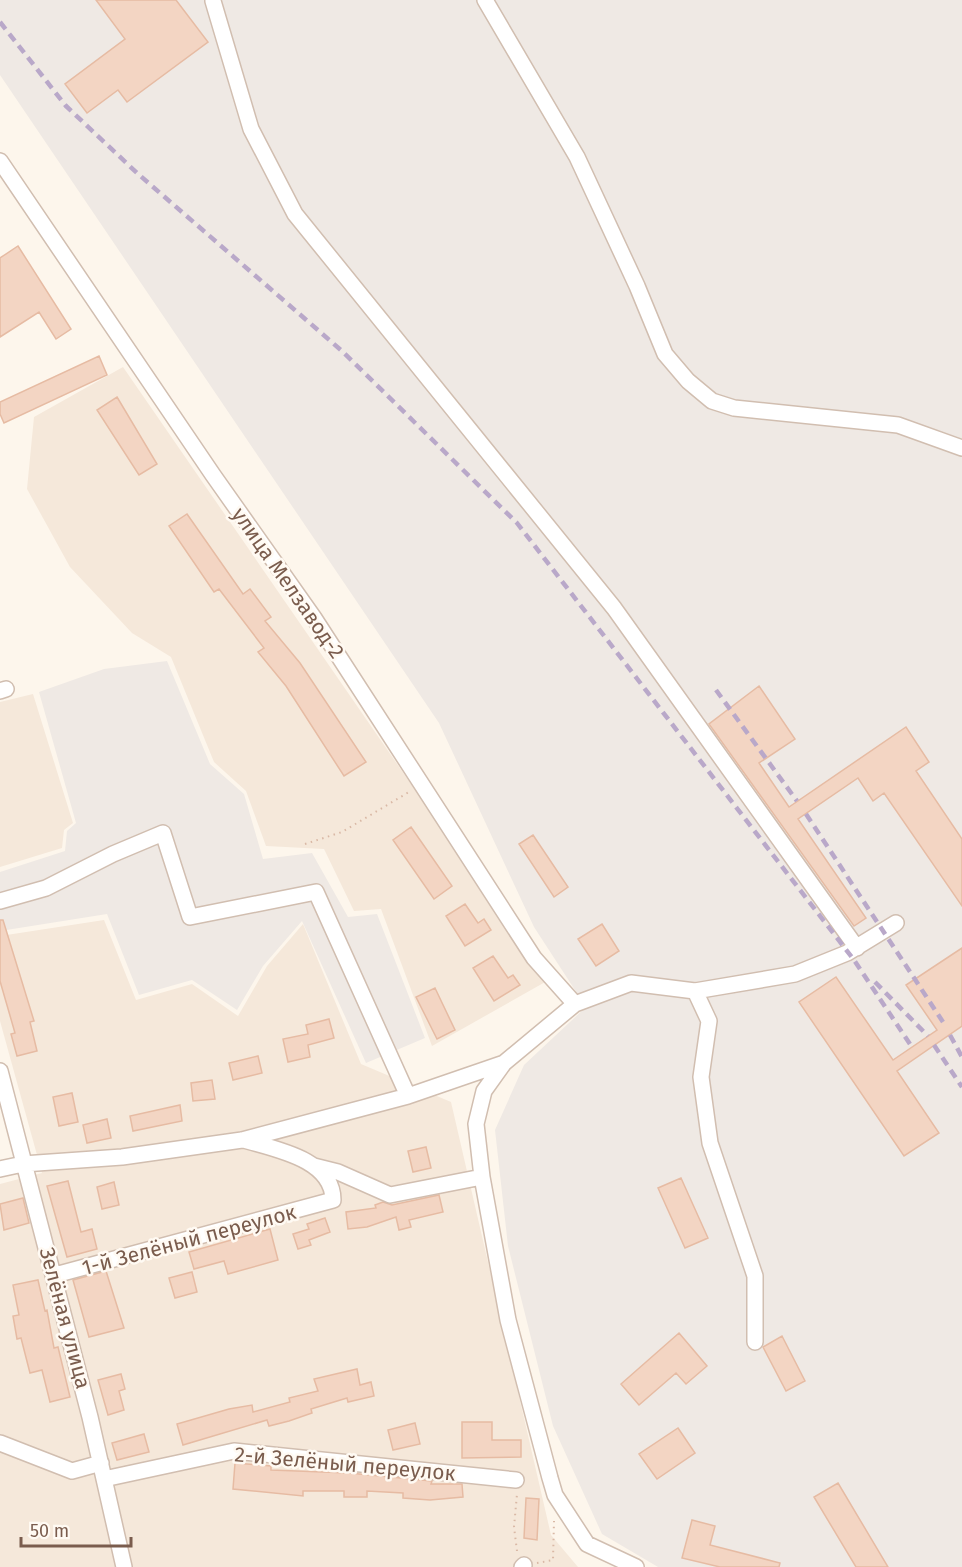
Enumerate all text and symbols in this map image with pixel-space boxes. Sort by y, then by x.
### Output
street label: улица Мелзавод-2 [226,502,350,664]
street label: 1-й Зелёный переулок [79,1199,299,1281]
street label: Зелёная улица [34,1244,96,1392]
street label: 2-й Зелёный переулок [233,1441,457,1487]
scale bar [21,1510,130,1548]
text: 50 m [30,1520,69,1542]

